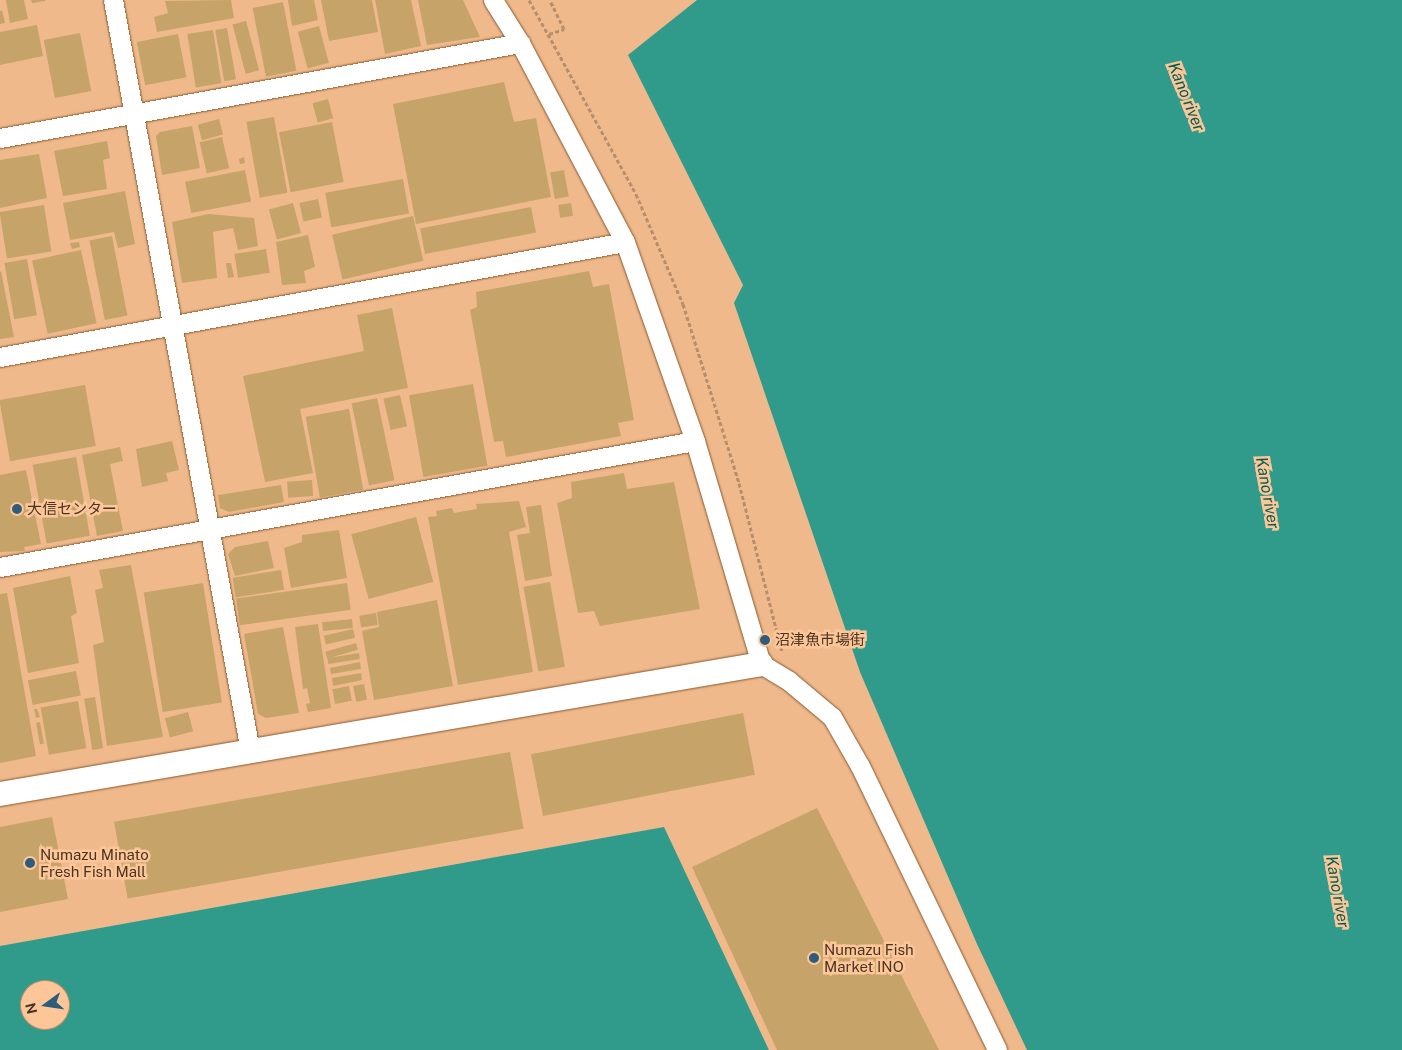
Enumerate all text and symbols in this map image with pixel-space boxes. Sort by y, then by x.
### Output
water label: Kano river [1163,60,1209,134]
water label: Kano river [1251,456,1283,530]
place label: 大信センター [27,500,117,518]
marker: 大信センター [11,503,23,515]
place label: 沼津魚市場街 [775,631,865,649]
marker: 沼津魚市場街 [759,634,771,646]
place label: Numazu Minato Fresh Fish Mall [40,845,149,880]
water label: Kano river [1321,855,1353,929]
marker: Numazu Minato Fresh Fish Mall [24,857,36,869]
place label: Numazu Fish Market INO [824,940,914,975]
marker: Numazu Fish Market INO [808,952,820,964]
north arrow [20,980,70,1030]
text: N [22,1001,41,1016]

